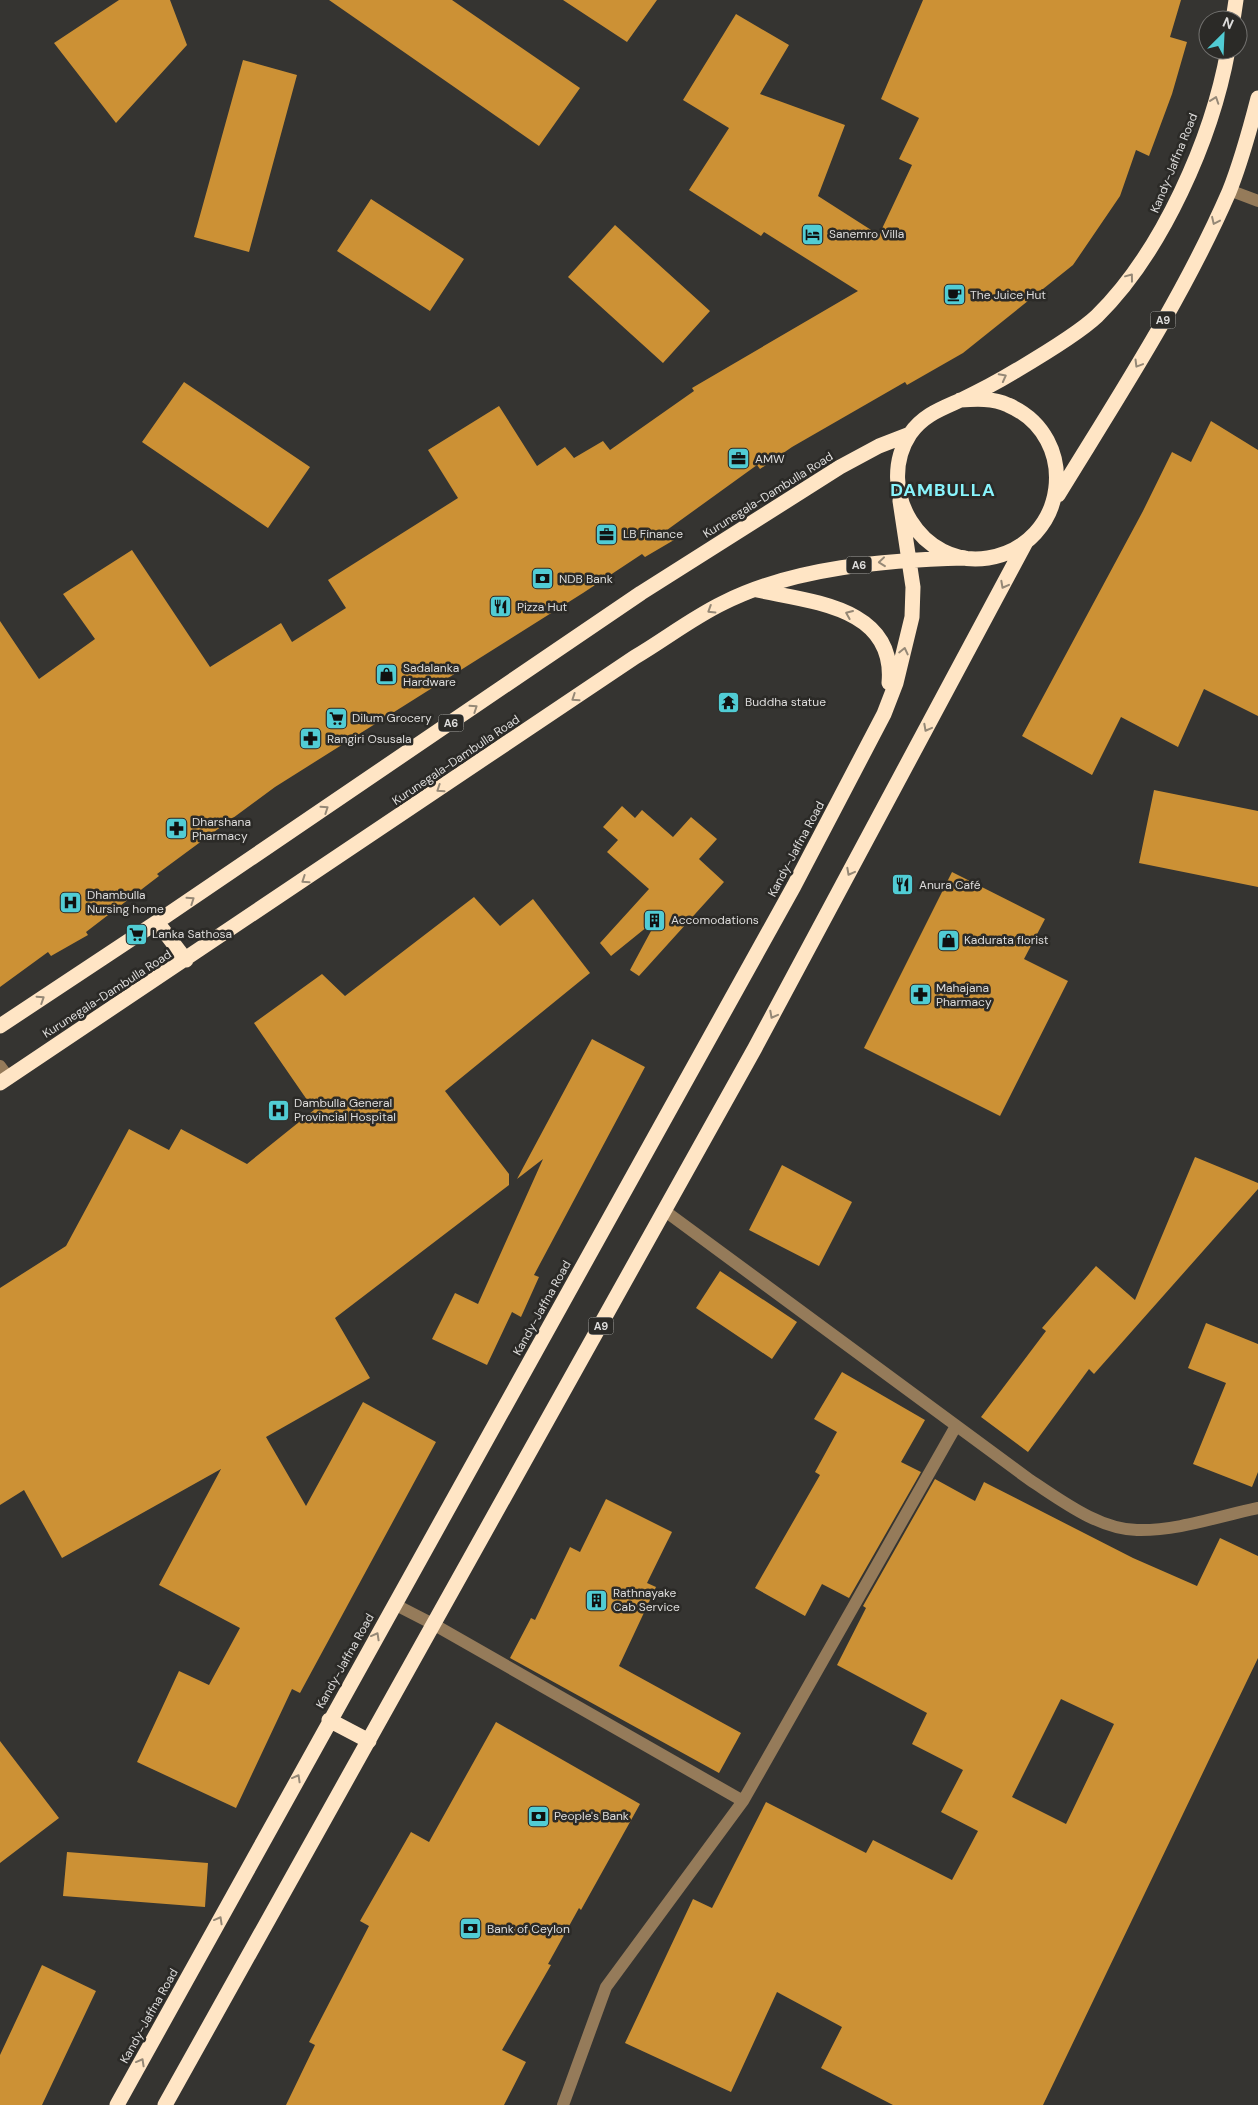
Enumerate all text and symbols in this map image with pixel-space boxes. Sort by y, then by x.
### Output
north arrow [1198,10,1248,60]
text: N [1220,13,1237,33]
one-way arrow [1209,96,1219,104]
street label: Kandy-Jaffna Road [1147,111,1201,215]
one-way arrow [1211,216,1221,225]
hotel icon: Sanemro Villa [801,222,825,246]
place label: Sanemro Villa [829,226,904,242]
one-way arrow [1124,274,1132,283]
cafe icon: The Juice Hut [942,283,966,307]
place label: The Juice Hut [970,287,1046,303]
road number: A9 [1150,312,1176,328]
one-way arrow [1135,358,1145,367]
one-way arrow [998,373,1007,383]
office icon: AMW [727,447,751,471]
street label: Kurunegala-Dambulla Road [700,448,836,542]
place label: AMW [755,451,785,467]
district label: DAMBULLA [890,478,996,502]
office icon: LB Finance [595,522,619,546]
place label: LB Finance [623,526,683,542]
road number: A6 [846,556,872,574]
one-way arrow [877,556,885,567]
bank icon: NDB Bank [531,567,555,591]
place label: NDB Bank [559,571,613,587]
one-way arrow [1000,580,1010,589]
restaurant icon: Pizza Hut [489,595,513,619]
place label: Pizza Hut [517,599,568,615]
one-way arrow [708,604,717,613]
one-way arrow [845,609,854,620]
one-way arrow [898,646,909,655]
place label: Sadalanka Hardware [403,660,459,690]
shop icon: Sadalanka Hardware [375,663,399,687]
temple icon: Buddha statue [717,690,741,714]
one-way arrow [571,692,581,701]
place label: Buddha statue [745,694,826,710]
one-way arrow [469,705,478,714]
supermarket icon: Dilum Grocery [324,706,348,730]
place label: Dilum Grocery [352,710,432,726]
street label: Kurunegala-Dambulla Road [389,711,523,809]
road number: A6 [438,714,464,731]
one-way arrow [923,723,933,732]
pharmacy icon: Rangiri Osusala [299,727,323,751]
place label: Rangiri Osusala [327,731,411,747]
one-way arrow [436,783,446,792]
street label: Kandy-Jaffna Road [764,798,828,900]
one-way arrow [320,805,329,815]
place label: Dharshana Pharmacy [192,814,251,844]
pharmacy icon: Dharshana Pharmacy [164,817,188,841]
one-way arrow [847,866,857,875]
restaurant icon: Anura Café [891,873,915,897]
one-way arrow [302,874,311,883]
place label: Anura Café [919,877,981,893]
place label: Dhambulla Nursing home [87,887,164,917]
hospital icon: Dhambulla Nursing home [59,890,83,914]
one-way arrow [185,896,194,906]
building icon: Accomodations [643,908,667,932]
place label: Accomodations [671,912,759,928]
supermarket icon: Lanka Sathosa [124,922,148,946]
place label: Lanka Sathosa [152,926,232,942]
shop icon: Kadurata florist [936,928,960,952]
place label: Kadurata florist [964,932,1049,948]
street label: Kurunegala-Dambulla Road [40,946,174,1042]
place label: Mahajana Pharmacy [936,980,992,1010]
pharmacy icon: Mahajana Pharmacy [908,983,932,1007]
one-way arrow [35,996,44,1005]
one-way arrow [770,1009,780,1018]
place label: Dambulla General Provincial Hospital [294,1095,396,1125]
hospital icon: Dambulla General Provincial Hospital [266,1098,290,1122]
street label: Kandy-Jaffna Road [509,1258,575,1358]
road number: A9 [588,1318,614,1334]
place label: Rathnayake Cab Service [613,1585,680,1615]
building icon: Rathnayake Cab Service [585,1588,609,1612]
street label: Kandy-Jaffna Road [312,1611,378,1711]
one-way arrow [370,1632,380,1641]
one-way arrow [291,1774,301,1783]
bank icon: People's Bank [526,1804,550,1828]
place label: People's Bank [554,1808,629,1824]
one-way arrow [213,1916,223,1925]
bank icon: Bank of Ceylon [459,1917,483,1941]
place label: Bank of Ceylon [487,1921,570,1937]
street label: Kandy-Jaffna Road [116,1966,182,2066]
one-way arrow [134,2059,144,2068]

